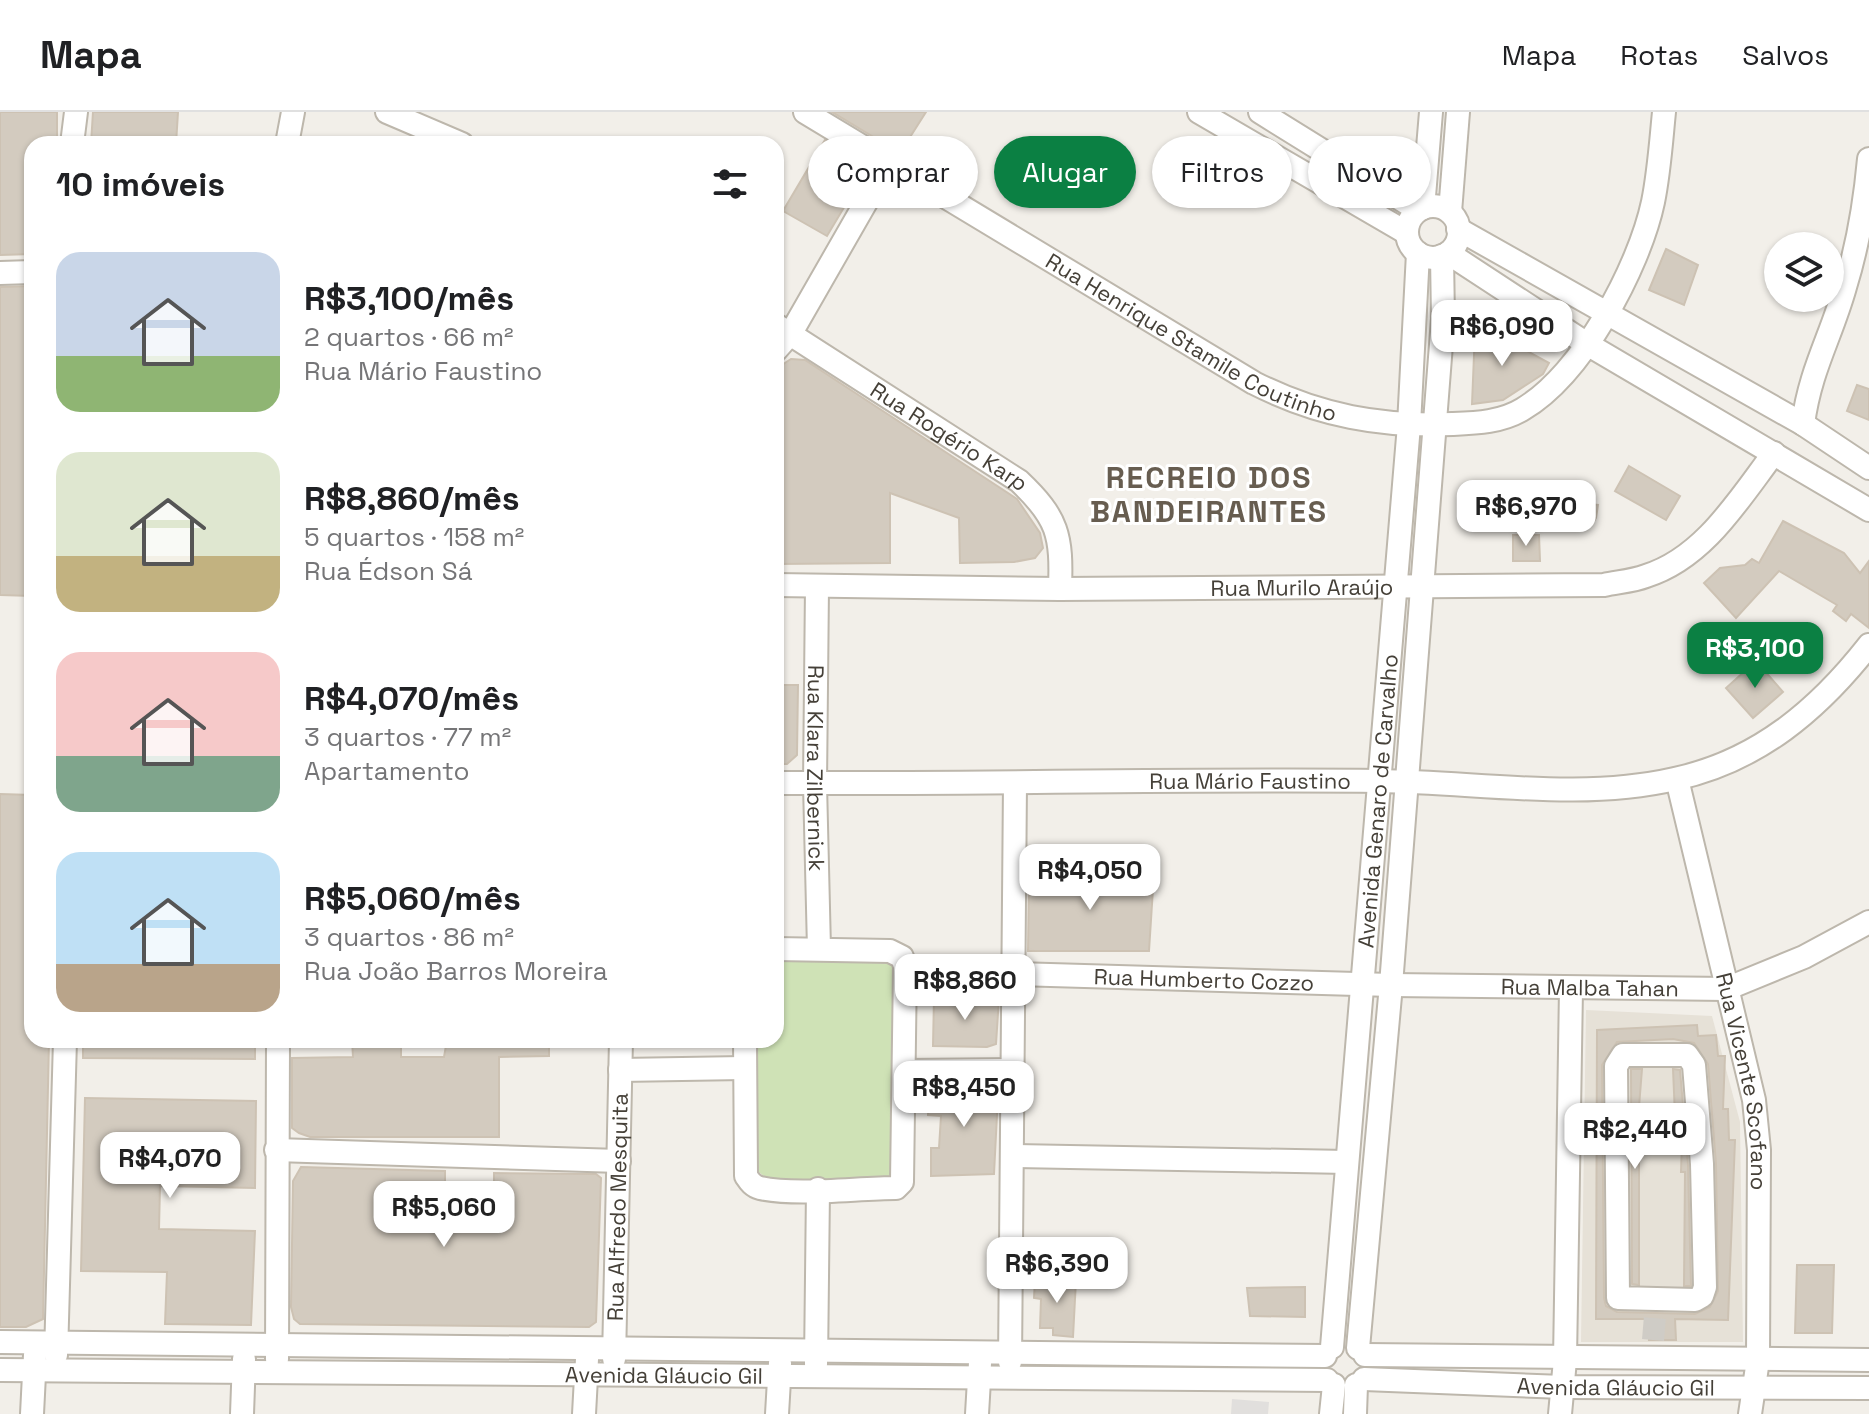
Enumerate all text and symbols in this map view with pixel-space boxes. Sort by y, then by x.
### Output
text: Mapa [40,31,142,79]
text: Mapa [1502,37,1576,73]
text: Rotas [1620,37,1698,73]
text: Salvos [1742,37,1829,73]
chip: Comprar [808,136,978,208]
chip: Alugar [994,136,1136,208]
chip: Filtros [1152,136,1292,208]
chip: Novo [1308,136,1431,208]
icon: filters [708,162,752,206]
text: 10 imóveis [56,163,225,206]
map controls [1764,232,1844,312]
button: layers [1764,232,1844,312]
street label: Rua Henrique Stamile Coutinho [1041,247,1340,427]
text: R$3,100/mês [304,277,514,320]
icon: home [120,284,216,380]
pin: R$6,090 [1428,300,1576,368]
text: R$6,090 [1449,309,1555,343]
text: 2 quartos · 66 m² [304,320,514,354]
text: Rua Mário Faustino [304,354,542,388]
street label: Rua Rogério Karp [865,375,1035,497]
district label: RECREIO DOS BANDEIRANTES [1090,458,1328,531]
text: R$8,860/mês [304,477,520,520]
pin: R$6,970 [1452,480,1600,548]
icon: home [120,484,216,580]
text: R$6,970 [1475,489,1577,523]
text: 5 quartos · 158 m² [304,520,524,554]
text: Rua Édson Sá [304,554,473,588]
street label: Rua Murilo Araújo [1210,573,1394,602]
pin: R$3,100 [1681,622,1829,690]
text: R$3,100 [1705,631,1805,665]
street label: Avenida Genaro de Carvalho [1351,653,1404,949]
street label: Rua Klara Zilbernick [801,665,831,872]
text: R$4,070/mês [304,677,519,720]
icon: home [120,684,216,780]
text: 3 quartos · 77 m² [304,720,511,754]
text: Apartamento [304,754,470,788]
street label: Rua Mário Faustino [1149,767,1351,795]
pin: R$4,050 [1016,844,1164,912]
text: R$4,050 [1037,853,1143,887]
text: R$5,060/mês [304,877,521,920]
icon: home [120,884,216,980]
text: 3 quartos · 86 m² [304,920,514,954]
text: Rua João Barros Moreira [304,954,608,988]
pin: R$8,860 [891,954,1039,1022]
street label: Rua Humberto Cozzo [1093,962,1315,997]
text: R$8,860 [913,963,1017,997]
street label: Rua Vicente Scofano [1710,970,1773,1190]
street label: Rua Malba Tahan [1501,972,1679,1002]
pin: R$8,450 [890,1061,1038,1129]
text: R$8,450 [912,1070,1016,1104]
street label: Rua Alfredo Mesquita [601,1092,634,1321]
pin: R$2,440 [1561,1103,1709,1171]
text: R$2,440 [1582,1112,1688,1146]
pin: R$4,070 [96,1132,244,1200]
text: R$4,070 [118,1141,222,1175]
pin: R$5,060 [370,1181,518,1249]
text: R$5,060 [392,1190,496,1224]
pin: R$6,390 [983,1237,1131,1305]
text: R$6,390 [1005,1246,1109,1280]
street label: Avenida Gláucio Gil [565,1360,763,1390]
street label: Avenida Gláucio Gil [1516,1371,1715,1401]

